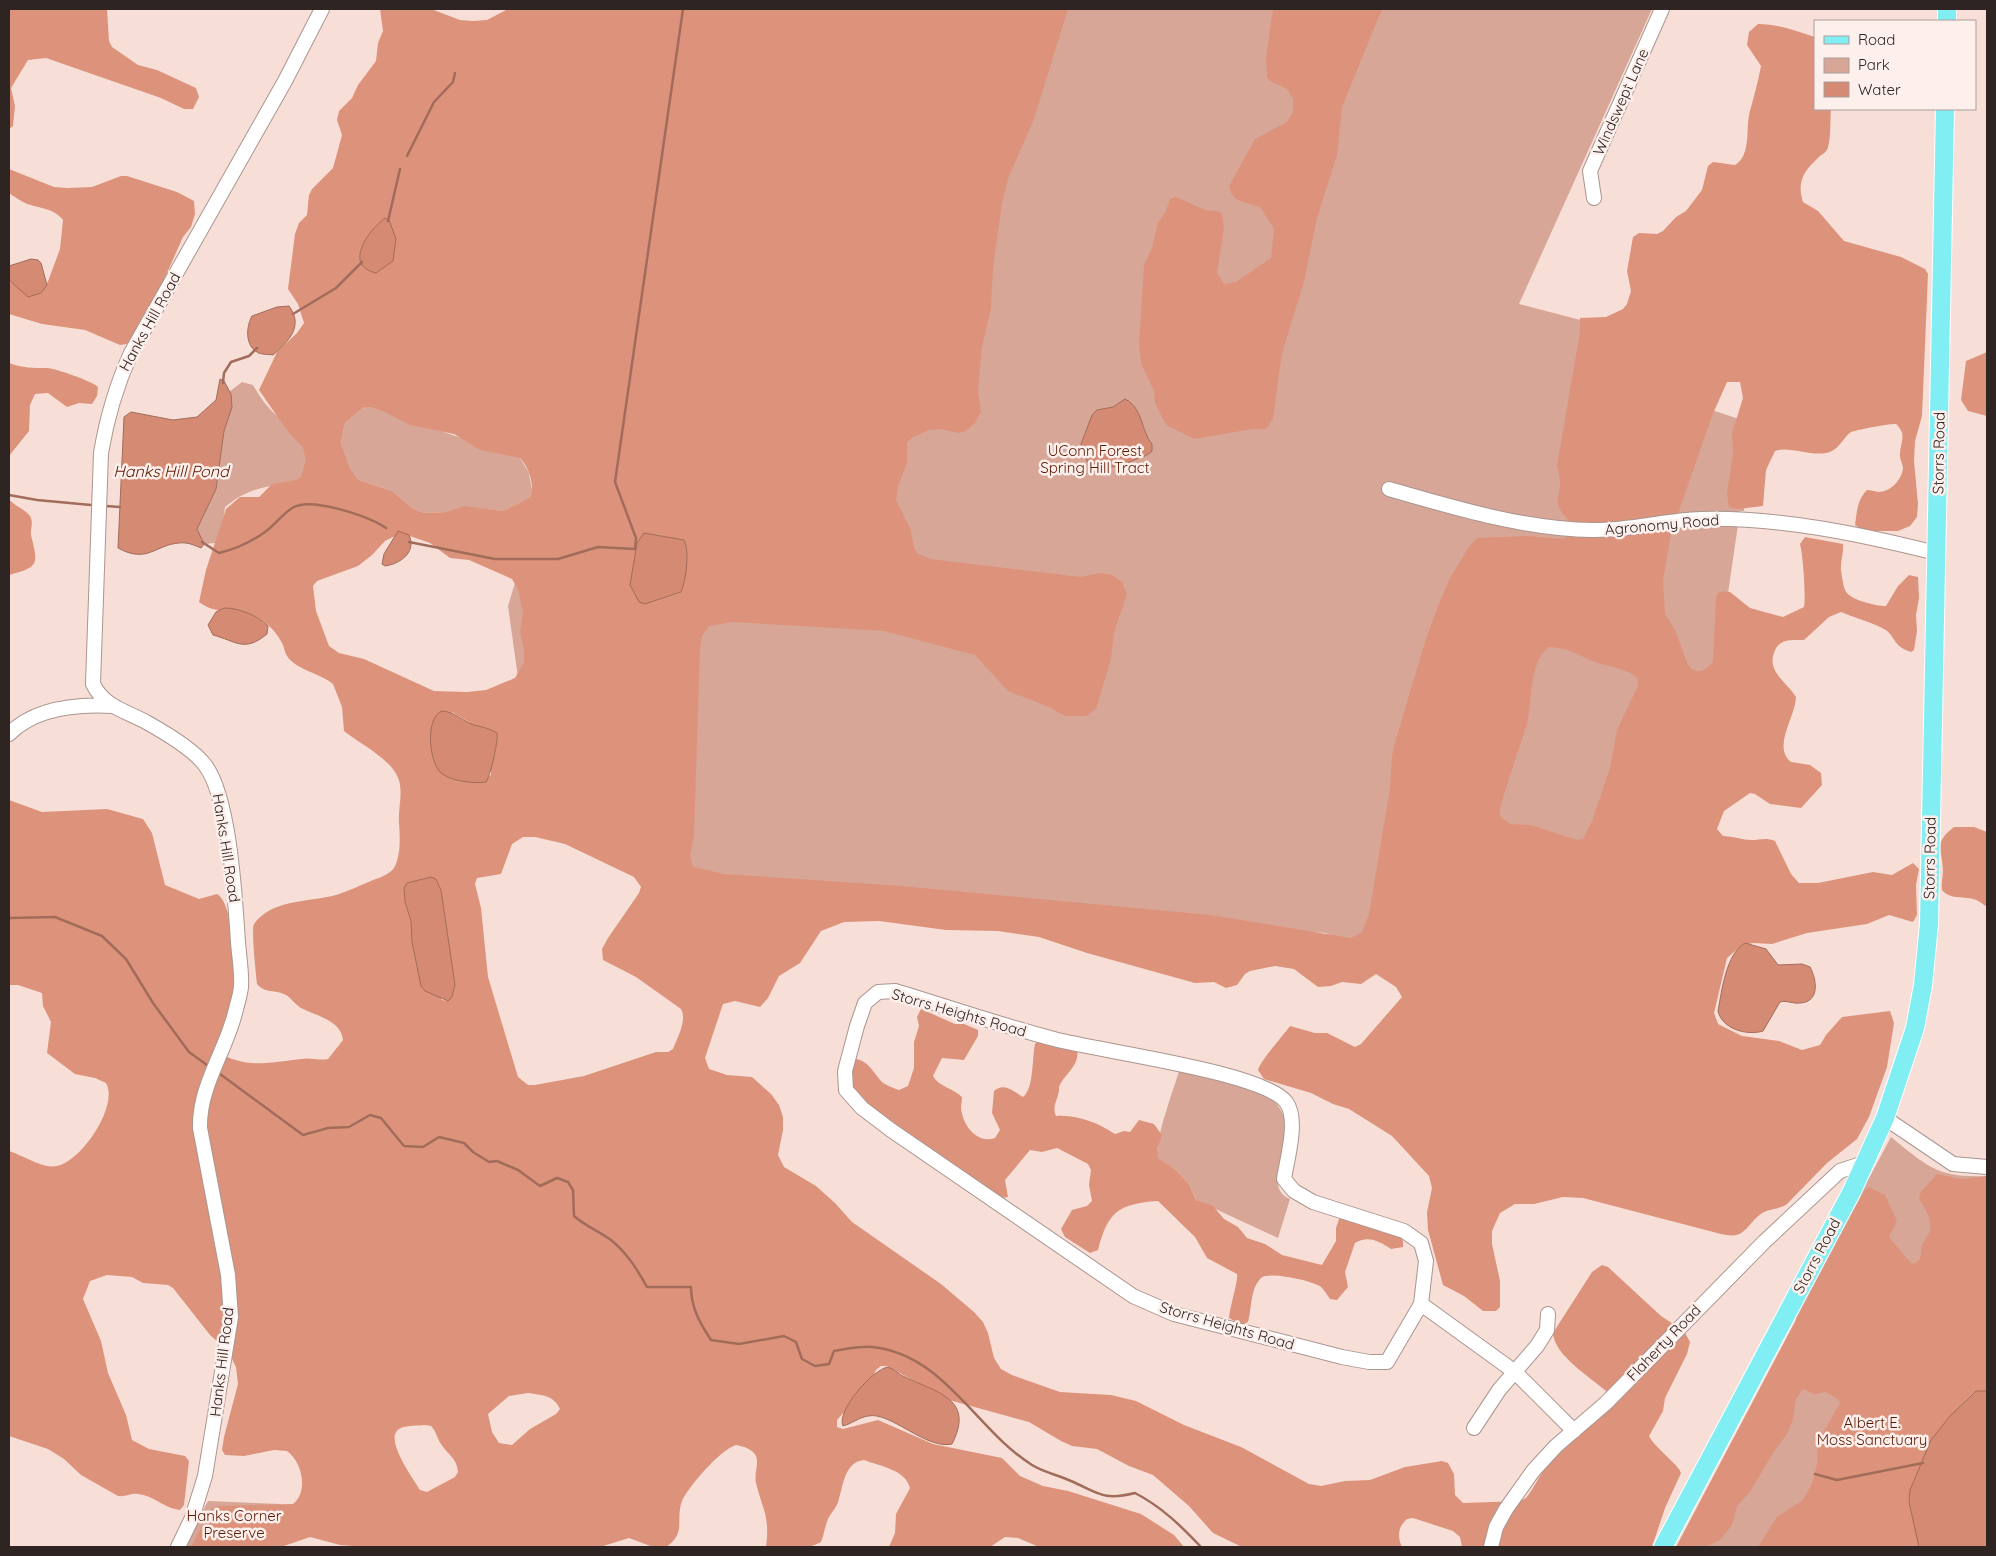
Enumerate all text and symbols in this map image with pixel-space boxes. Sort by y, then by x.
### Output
legend [1814,20,1976,110]
text: Road [1858,30,1895,49]
street label: Windswept Lane [1589,46,1653,158]
text: Park [1858,55,1890,74]
text: Water [1858,80,1901,99]
street label: Hanks Hill Road [115,269,185,374]
street label: Storrs Road [1928,412,1949,494]
park label: UConn Forest Spring Hill Tract [1040,441,1150,477]
water label: Hanks Hill Pond [113,461,231,481]
street label: Agronomy Road [1604,510,1720,539]
street label: Hanks Hill Road [209,792,244,904]
street label: Storrs Road [1919,817,1940,899]
street label: Storrs Heights Road [890,984,1029,1041]
street label: Storrs Road [1789,1215,1844,1297]
street label: Storrs Heights Road [1158,1297,1297,1354]
street label: Flaherty Road [1623,1301,1705,1385]
street label: Hanks Hill Road [205,1306,238,1418]
park label: Albert E. Moss Sanctuary [1817,1413,1927,1449]
park label: Hanks Corner Preserve [186,1506,282,1542]

